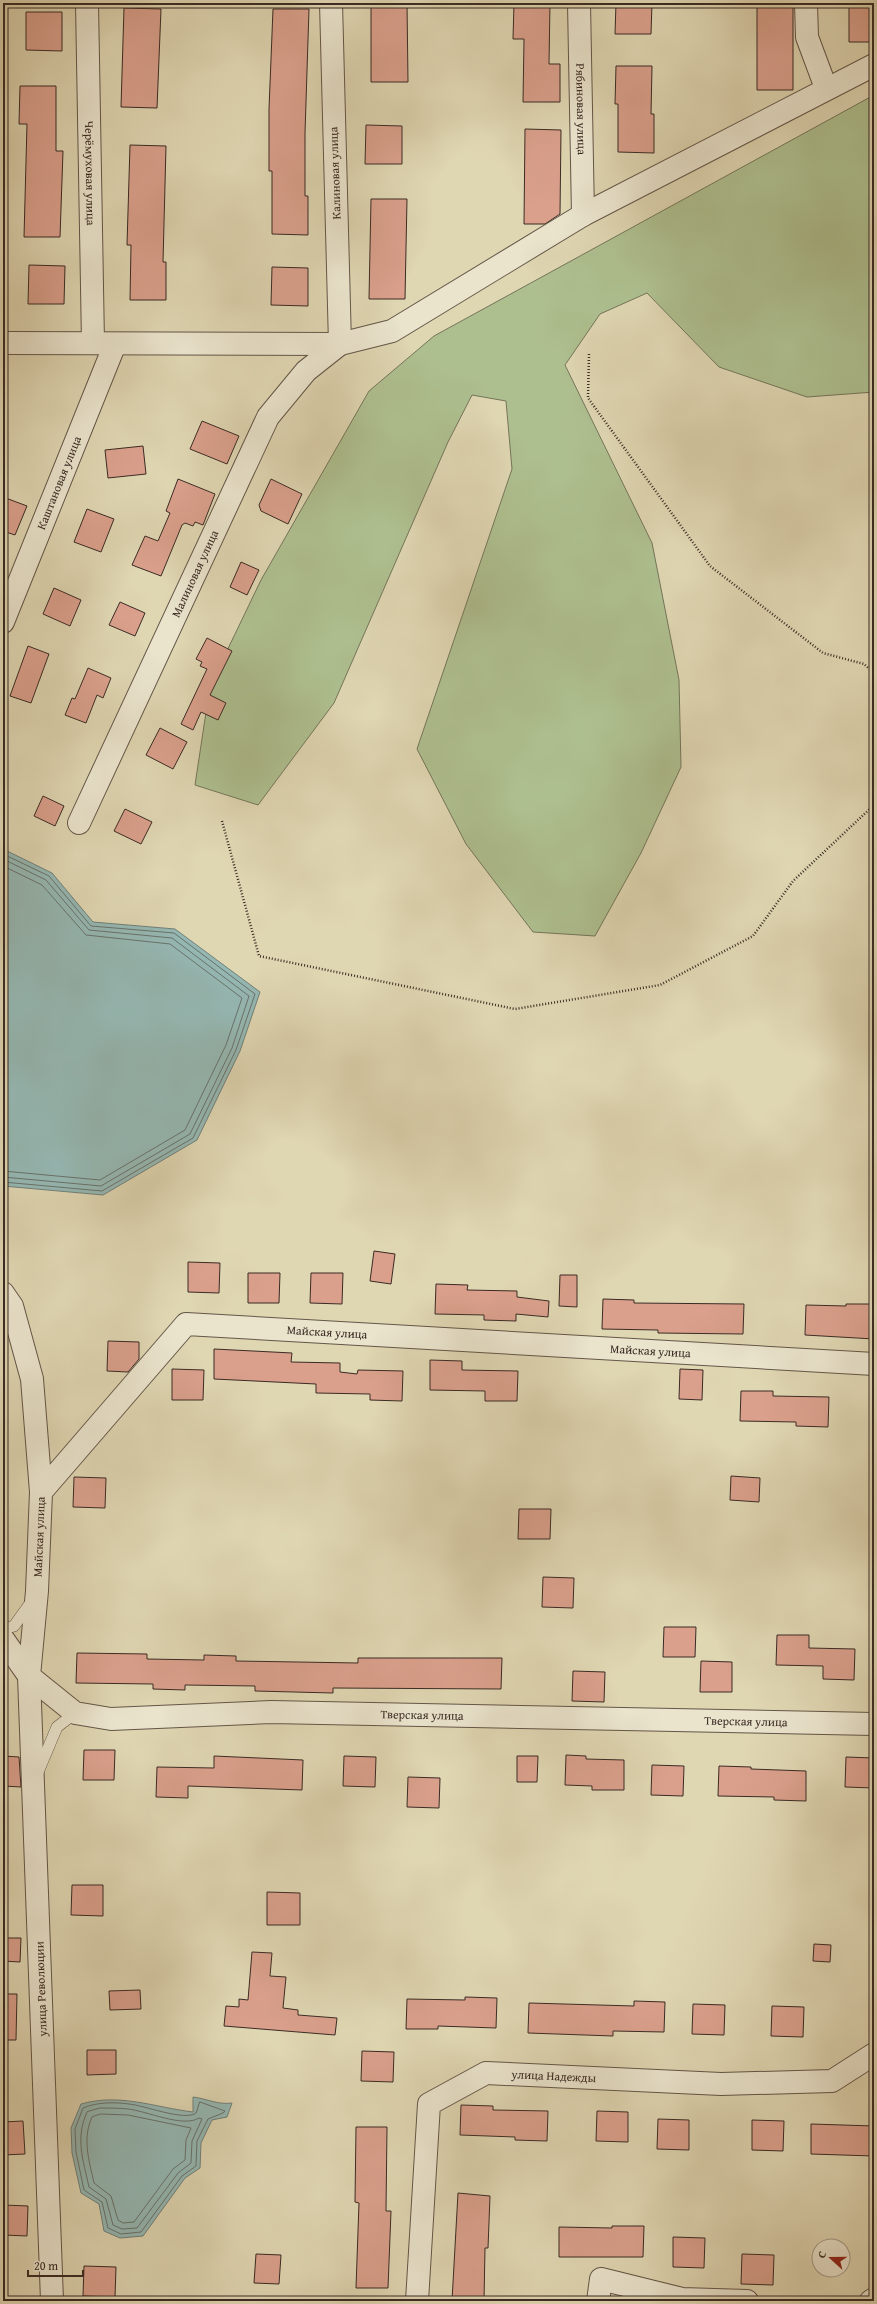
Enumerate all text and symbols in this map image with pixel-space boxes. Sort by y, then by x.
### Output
street label: Рябиновая улица [572,63,591,155]
street label: Черёмуховая улица [81,120,100,226]
street label: Калиновая улица [324,126,345,220]
street label: Каштановая улица [32,433,85,532]
street label: Малиновая улица [167,527,222,620]
street label: Майская улица [286,1321,368,1343]
street label: Майская улица [610,1340,692,1361]
street label: Майская улица [29,1496,49,1578]
street label: Тверская улица [380,1705,464,1724]
street label: Тверская улица [704,1712,788,1730]
street label: улица Революции [30,1941,51,2038]
street label: улица Надежды [510,2065,597,2086]
north arrow [811,2238,851,2278]
text: С [813,2249,830,2260]
scale bar [28,2252,83,2278]
text: 20 m [34,2257,58,2274]

